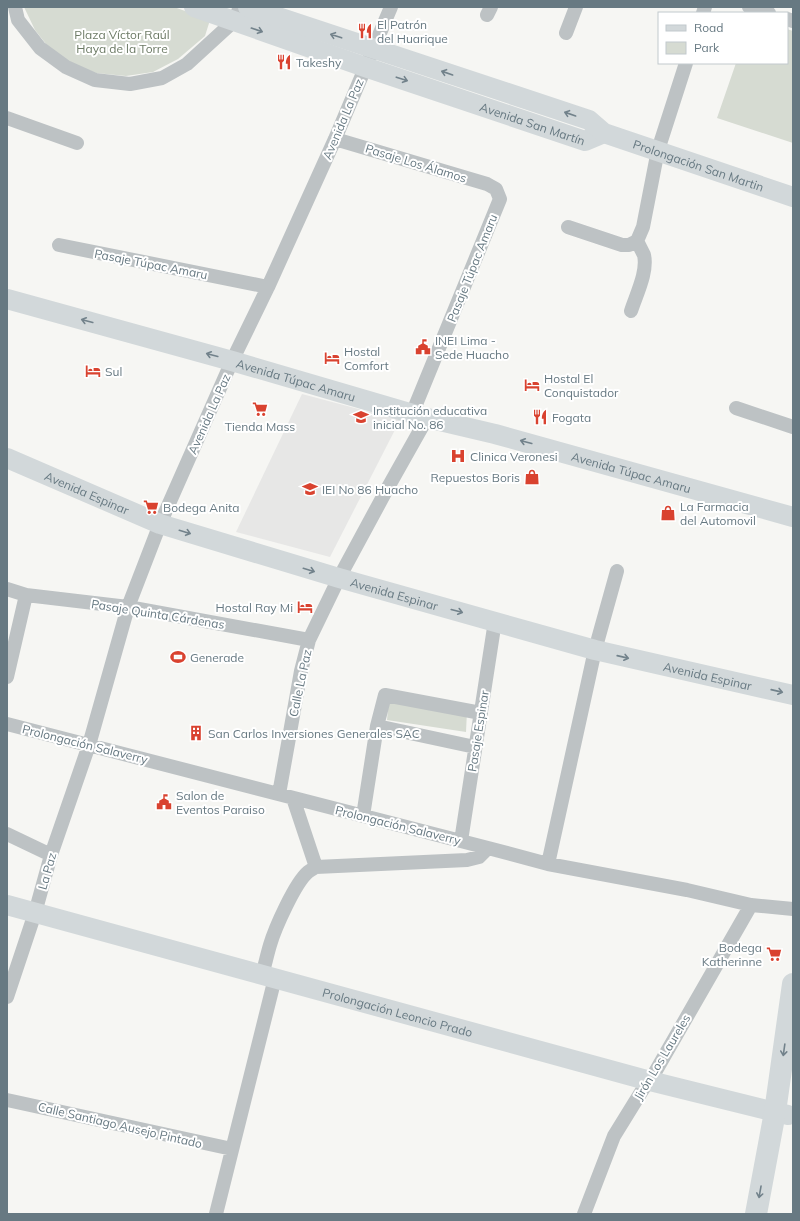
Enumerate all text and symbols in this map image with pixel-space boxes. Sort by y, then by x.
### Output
legend [658,12,788,64]
place label: El Patrón del Huarique [377,17,448,46]
text: Road [694,20,723,35]
restaurant icon: El Patrón del Huarique [356,22,374,40]
one-way arrow [251,26,263,34]
park label: Plaza Víctor Raúl Haya de la Torre [74,27,170,56]
one-way arrow [330,31,342,39]
text: Park [694,40,720,55]
restaurant icon: Takeshy [275,53,293,71]
place label: Takeshy [296,55,342,70]
one-way arrow [441,68,453,76]
street label: Avenida La Paz [319,76,367,162]
one-way arrow [395,76,407,84]
street label: Avenida San Martín [478,99,587,148]
one-way arrow [564,110,577,117]
street label: Prolongación San Martin [631,136,766,194]
street label: Pasaje Los Álamos [364,140,468,186]
street label: Pasaje Túpac Amaru [444,212,500,324]
street label: Pasaje Túpac Amaru [93,246,209,282]
one-way arrow [81,317,94,324]
place label: INEI Lima - Sede Huacho [435,333,509,362]
public building icon: INEI Lima - Sede Huacho [414,338,432,356]
place label: Hostal Comfort [344,344,389,373]
hotel icon: Hostal Comfort [323,349,341,367]
one-way arrow [206,351,219,358]
street label: Avenida Túpac Amaru [235,355,357,404]
hotel icon: Sul [84,362,102,380]
place label: Sul [105,364,122,379]
street label: Avenida La Paz [185,371,233,457]
place label: Hostal El Conquistador [544,371,619,400]
hotel icon: Hostal El Conquistador [523,376,541,394]
supermarket icon: Tienda Mass [251,400,269,418]
place label: Institución educativa inicial No. 86 [373,403,487,432]
school or university icon: Institución educativa inicial No. 86 [352,408,370,426]
restaurant icon: Fogata [531,408,549,426]
place label: Fogata [552,410,591,425]
place label: Tienda Mass [225,419,295,434]
one-way arrow [520,438,533,445]
hospital icon: Clinica Veronesi [449,447,467,465]
street label: Avenida Túpac Amaru [570,448,693,496]
place label: Clinica Veronesi [470,449,558,464]
street label: Avenida Espinar [42,468,132,518]
shop icon: Repuestos Boris [523,468,541,486]
place label: Repuestos Boris [431,470,520,485]
school or university icon: IEI No 86 Huacho [301,480,319,498]
place label: IEI No 86 Huacho [322,482,418,497]
supermarket icon: Bodega Anita [142,498,160,516]
place label: La Farmacia del Automovil [680,499,756,528]
place label: Bodega Anita [163,500,239,515]
shop icon: La Farmacia del Automovil [659,504,677,522]
one-way arrow [178,529,191,536]
one-way arrow [303,567,316,574]
street label: Avenida Espinar [349,574,440,613]
street label: Pasaje Quinta Cárdenas [90,596,226,632]
hotel icon: Hostal Ray Mi [296,598,314,616]
place label: Hostal Ray Mi [216,600,293,615]
one-way arrow [451,608,464,615]
sports icon: Generade [169,648,187,666]
street label: Calle La Paz [286,648,314,718]
place label: Generade [190,650,244,665]
one-way arrow [616,653,629,661]
street label: Avenida Espinar [662,658,754,693]
one-way arrow [771,688,784,696]
street label: Pasaje Espinar [464,689,492,773]
street label: Prolongación Salaverry [21,721,150,767]
building icon: San Carlos Inversiones Generales SAC [187,724,205,742]
place label: San Carlos Inversiones Generales SAC [208,726,420,741]
place label: Salon de Eventos Paraiso [176,788,265,817]
public building icon: Salon de Eventos Paraiso [155,793,173,811]
street label: Prolongación Salaverry [334,802,463,848]
street label: La Paz [35,851,59,891]
place label: Bodega Katherinne [702,940,762,969]
supermarket icon: Bodega Katherinne [765,945,783,963]
street label: Prolongación Leoncio Prado [321,984,474,1040]
street label: Jirón Los Laureles [631,1011,694,1103]
one-way arrow [780,1043,788,1056]
street label: Calle Santiago Ausejo Pintado [36,1099,204,1151]
one-way arrow [756,1185,764,1198]

